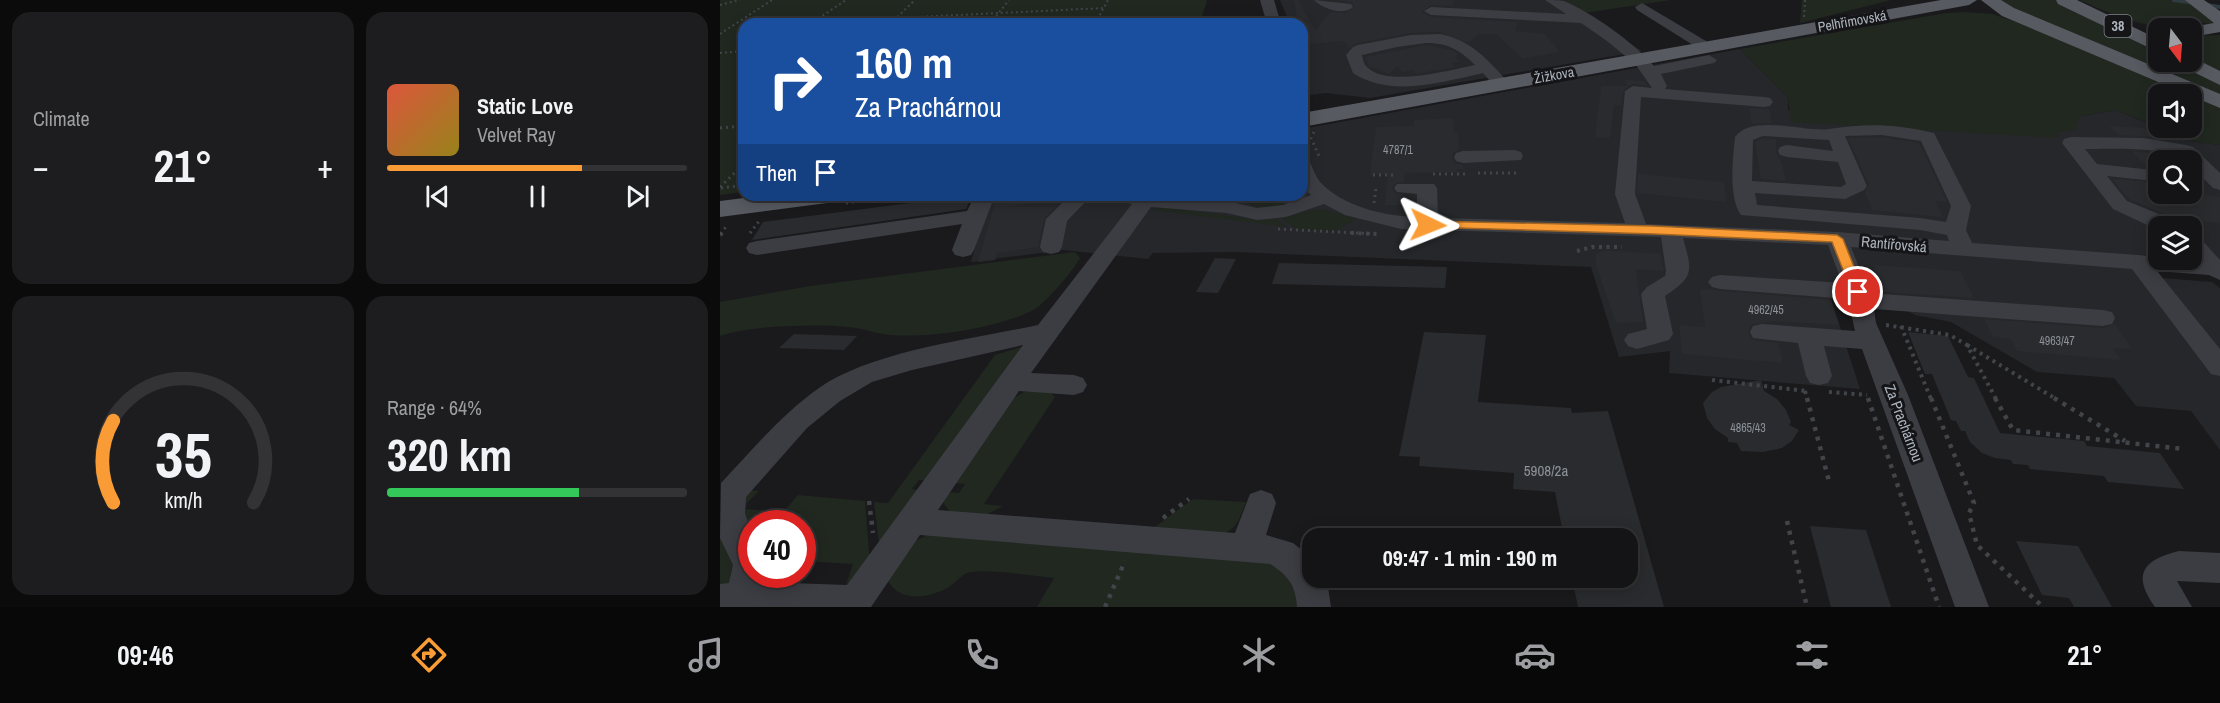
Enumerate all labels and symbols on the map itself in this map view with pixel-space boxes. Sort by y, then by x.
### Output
street label: Pelhřimovská [1816,6,1888,36]
road number: 38 [2104,15,2132,37]
north arrow [2148,18,2202,72]
street label: Žižkova [1533,63,1576,87]
house number: 4787/1 [1383,142,1414,158]
position arrow [1396,193,1460,257]
street label: Rantířovská [1860,231,1928,257]
pin [1832,266,1883,317]
house number: 4962/45 [1748,302,1784,318]
house number: 4963/47 [2039,333,2075,349]
street label: Za Prachárnou [1880,381,1928,465]
house number: 4865/43 [1730,420,1766,436]
house number: 5908/2a [1524,460,1568,481]
speed limit sign: 40 [738,510,816,588]

